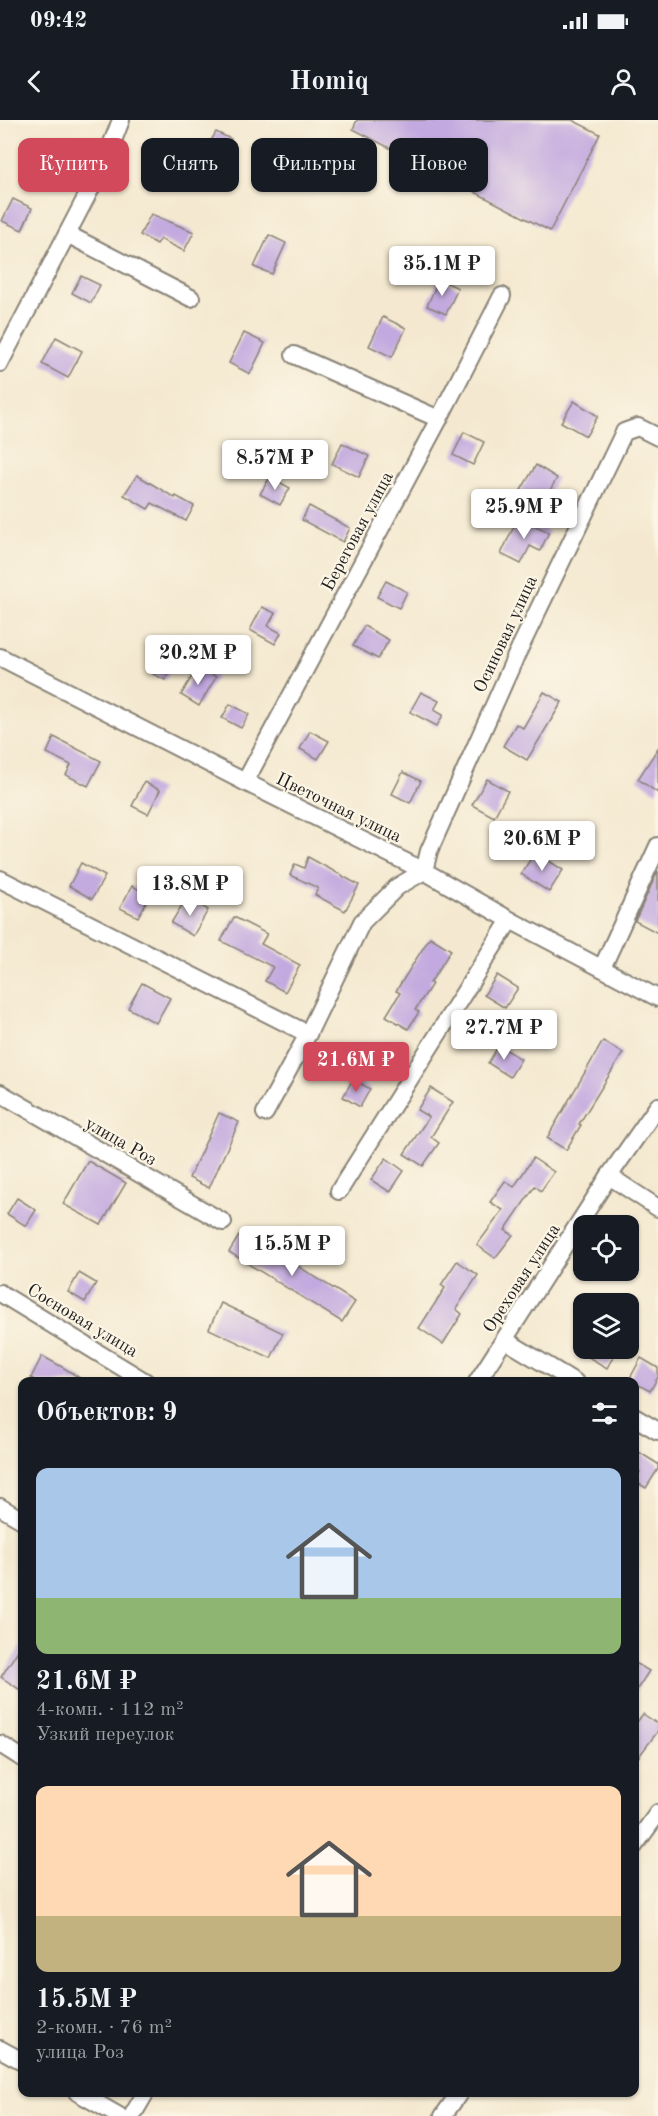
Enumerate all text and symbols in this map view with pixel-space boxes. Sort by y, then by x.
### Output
text: 09:42 [30,10,87,32]
icon: back [18,65,51,98]
icon: person [607,65,640,98]
text: Homiq [289,68,369,95]
chip: Купить [18,138,129,192]
chip: Снять [141,138,239,192]
chip: Фильтры [251,138,377,192]
chip: Новое [389,138,488,192]
pin: 35.1M ₽ [387,246,497,297]
text: 35.1M ₽ [403,255,481,275]
pin: 8.57M ₽ [220,440,330,491]
text: 8.57M ₽ [236,449,314,469]
street label: Береговая улица [319,469,397,594]
pin: 25.9M ₽ [469,489,579,540]
text: 25.9M ₽ [485,498,563,518]
street label: Осиновая улица [471,573,541,696]
pin: 20.2M ₽ [143,635,253,686]
text: 20.2M ₽ [159,644,237,664]
street label: Цветочная улица [273,770,404,846]
pin: 20.6M ₽ [487,821,597,872]
text: 20.6M ₽ [503,830,581,850]
pin: 13.8M ₽ [135,866,245,917]
text: 13.8M ₽ [151,875,229,895]
pin: 27.7M ₽ [449,1010,559,1061]
text: 27.7M ₽ [465,1019,543,1039]
pin: 21.6M ₽ [301,1042,411,1093]
text: 21.6M ₽ [317,1051,395,1071]
street label: улица Роз [82,1114,159,1170]
map controls [573,1215,639,1359]
button: locate [573,1215,639,1281]
street label: Ореховая улица [480,1221,564,1336]
pin: 15.5M ₽ [237,1226,347,1277]
text: 15.5M ₽ [253,1235,331,1255]
street label: Сосновая улица [24,1281,141,1361]
button: layers [573,1293,639,1359]
icon: filters [588,1397,621,1430]
text: Объектов: 9 [36,1400,177,1426]
icon: home [275,1507,383,1615]
text: 21.6M ₽ [36,1669,137,1695]
text: 4-комн. · 112 m² [36,1700,184,1720]
text: Узкий переулок [36,1725,175,1745]
icon: home [275,1825,383,1933]
text: 15.5M ₽ [36,1987,137,2013]
text: 2-комн. · 76 m² [36,2018,172,2038]
text: улица Роз [36,2043,124,2063]

